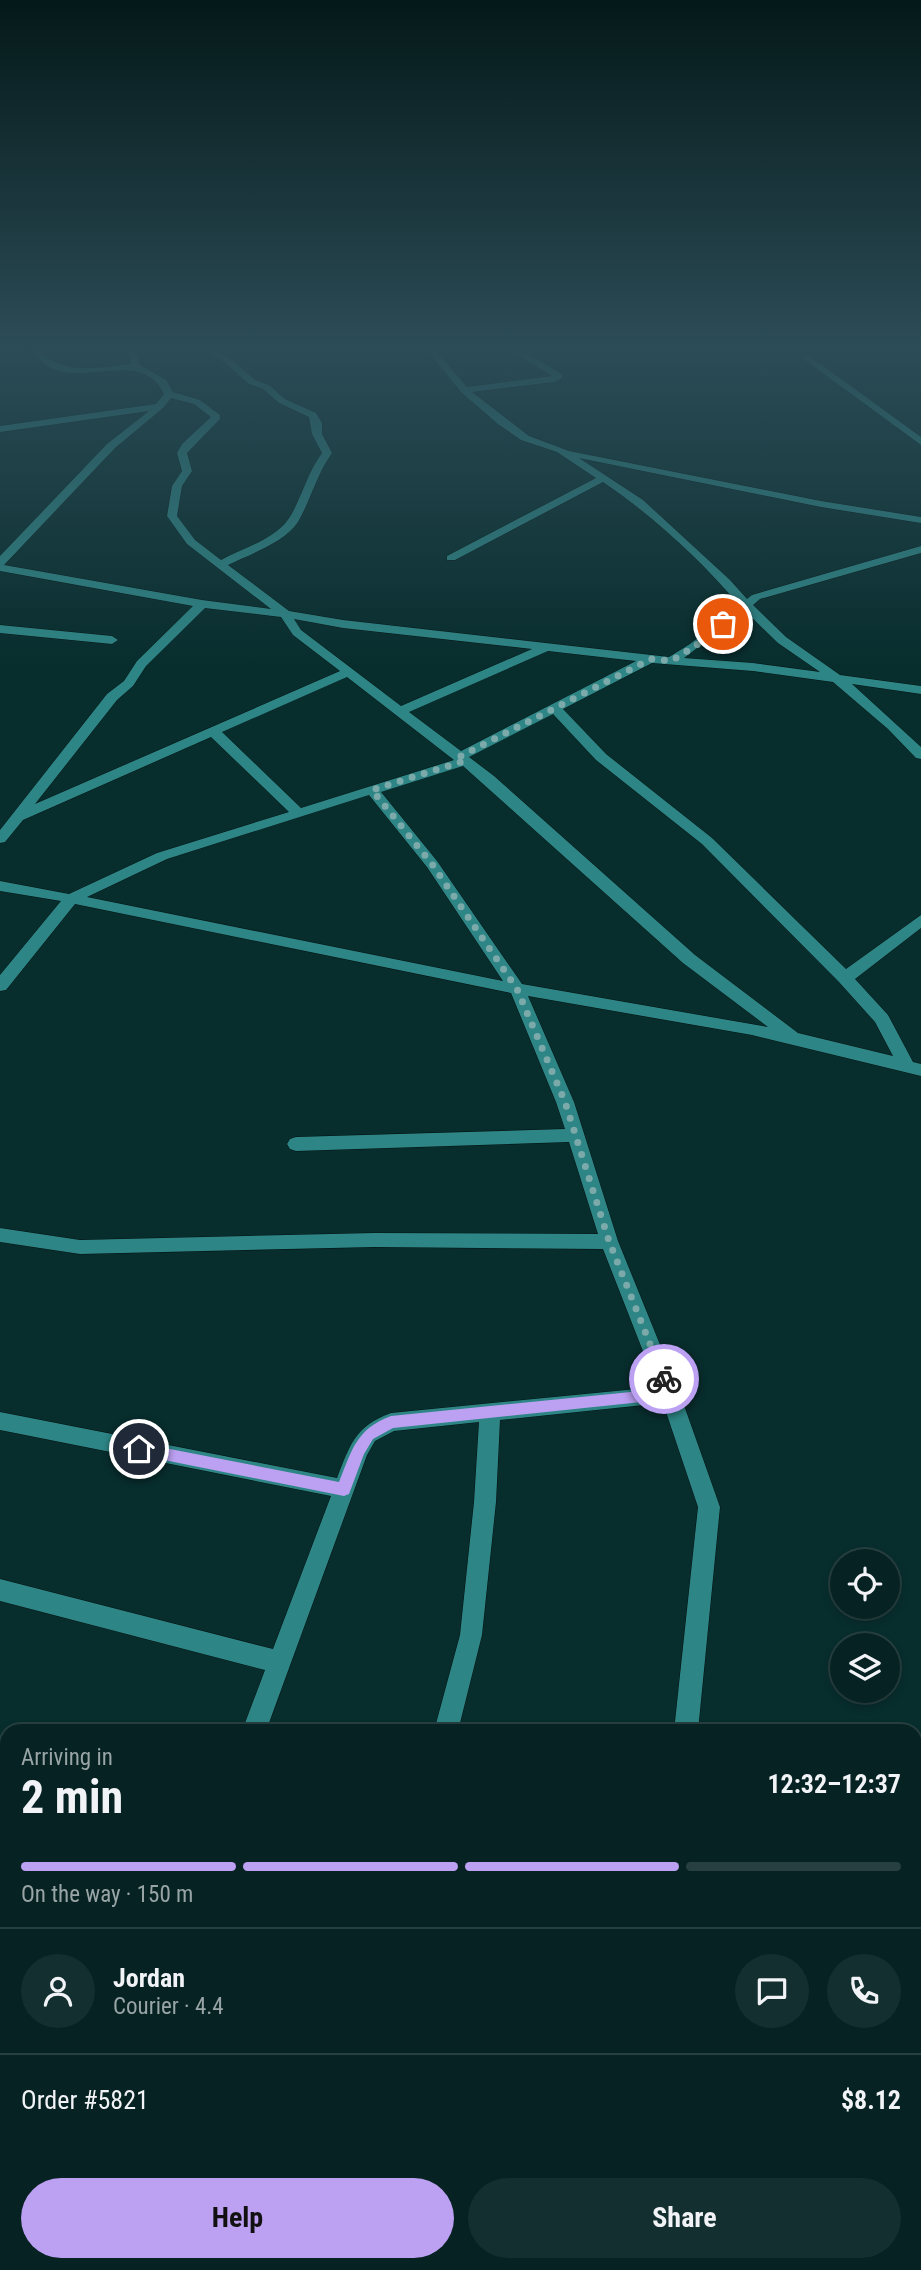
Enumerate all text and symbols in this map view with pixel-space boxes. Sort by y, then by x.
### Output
pin [693,594,753,654]
icon: bag [704,605,742,643]
courier [629,1344,699,1414]
icon: bike [645,1360,683,1398]
pin [109,1419,169,1479]
icon: home [120,1430,158,1468]
map controls [830,1549,900,1703]
button: locate [830,1549,900,1619]
button: layers [830,1633,900,1703]
text: Arriving in [21,1744,113,1771]
text: 12:32–12:37 [767,1769,901,1799]
text: 2 min [21,1770,123,1824]
text: On the way · 150 m [21,1881,193,1908]
button: person [21,1954,95,2028]
button: chat [735,1954,809,2028]
button: phone [827,1954,901,2028]
text: Jordan [113,1963,185,1993]
text: Courier · 4.4 [113,1993,224,2020]
text: Order #5821 [21,2085,149,2115]
text: $8.12 [841,2085,901,2115]
button: Help [21,2178,454,2258]
button: Share [468,2178,901,2258]

